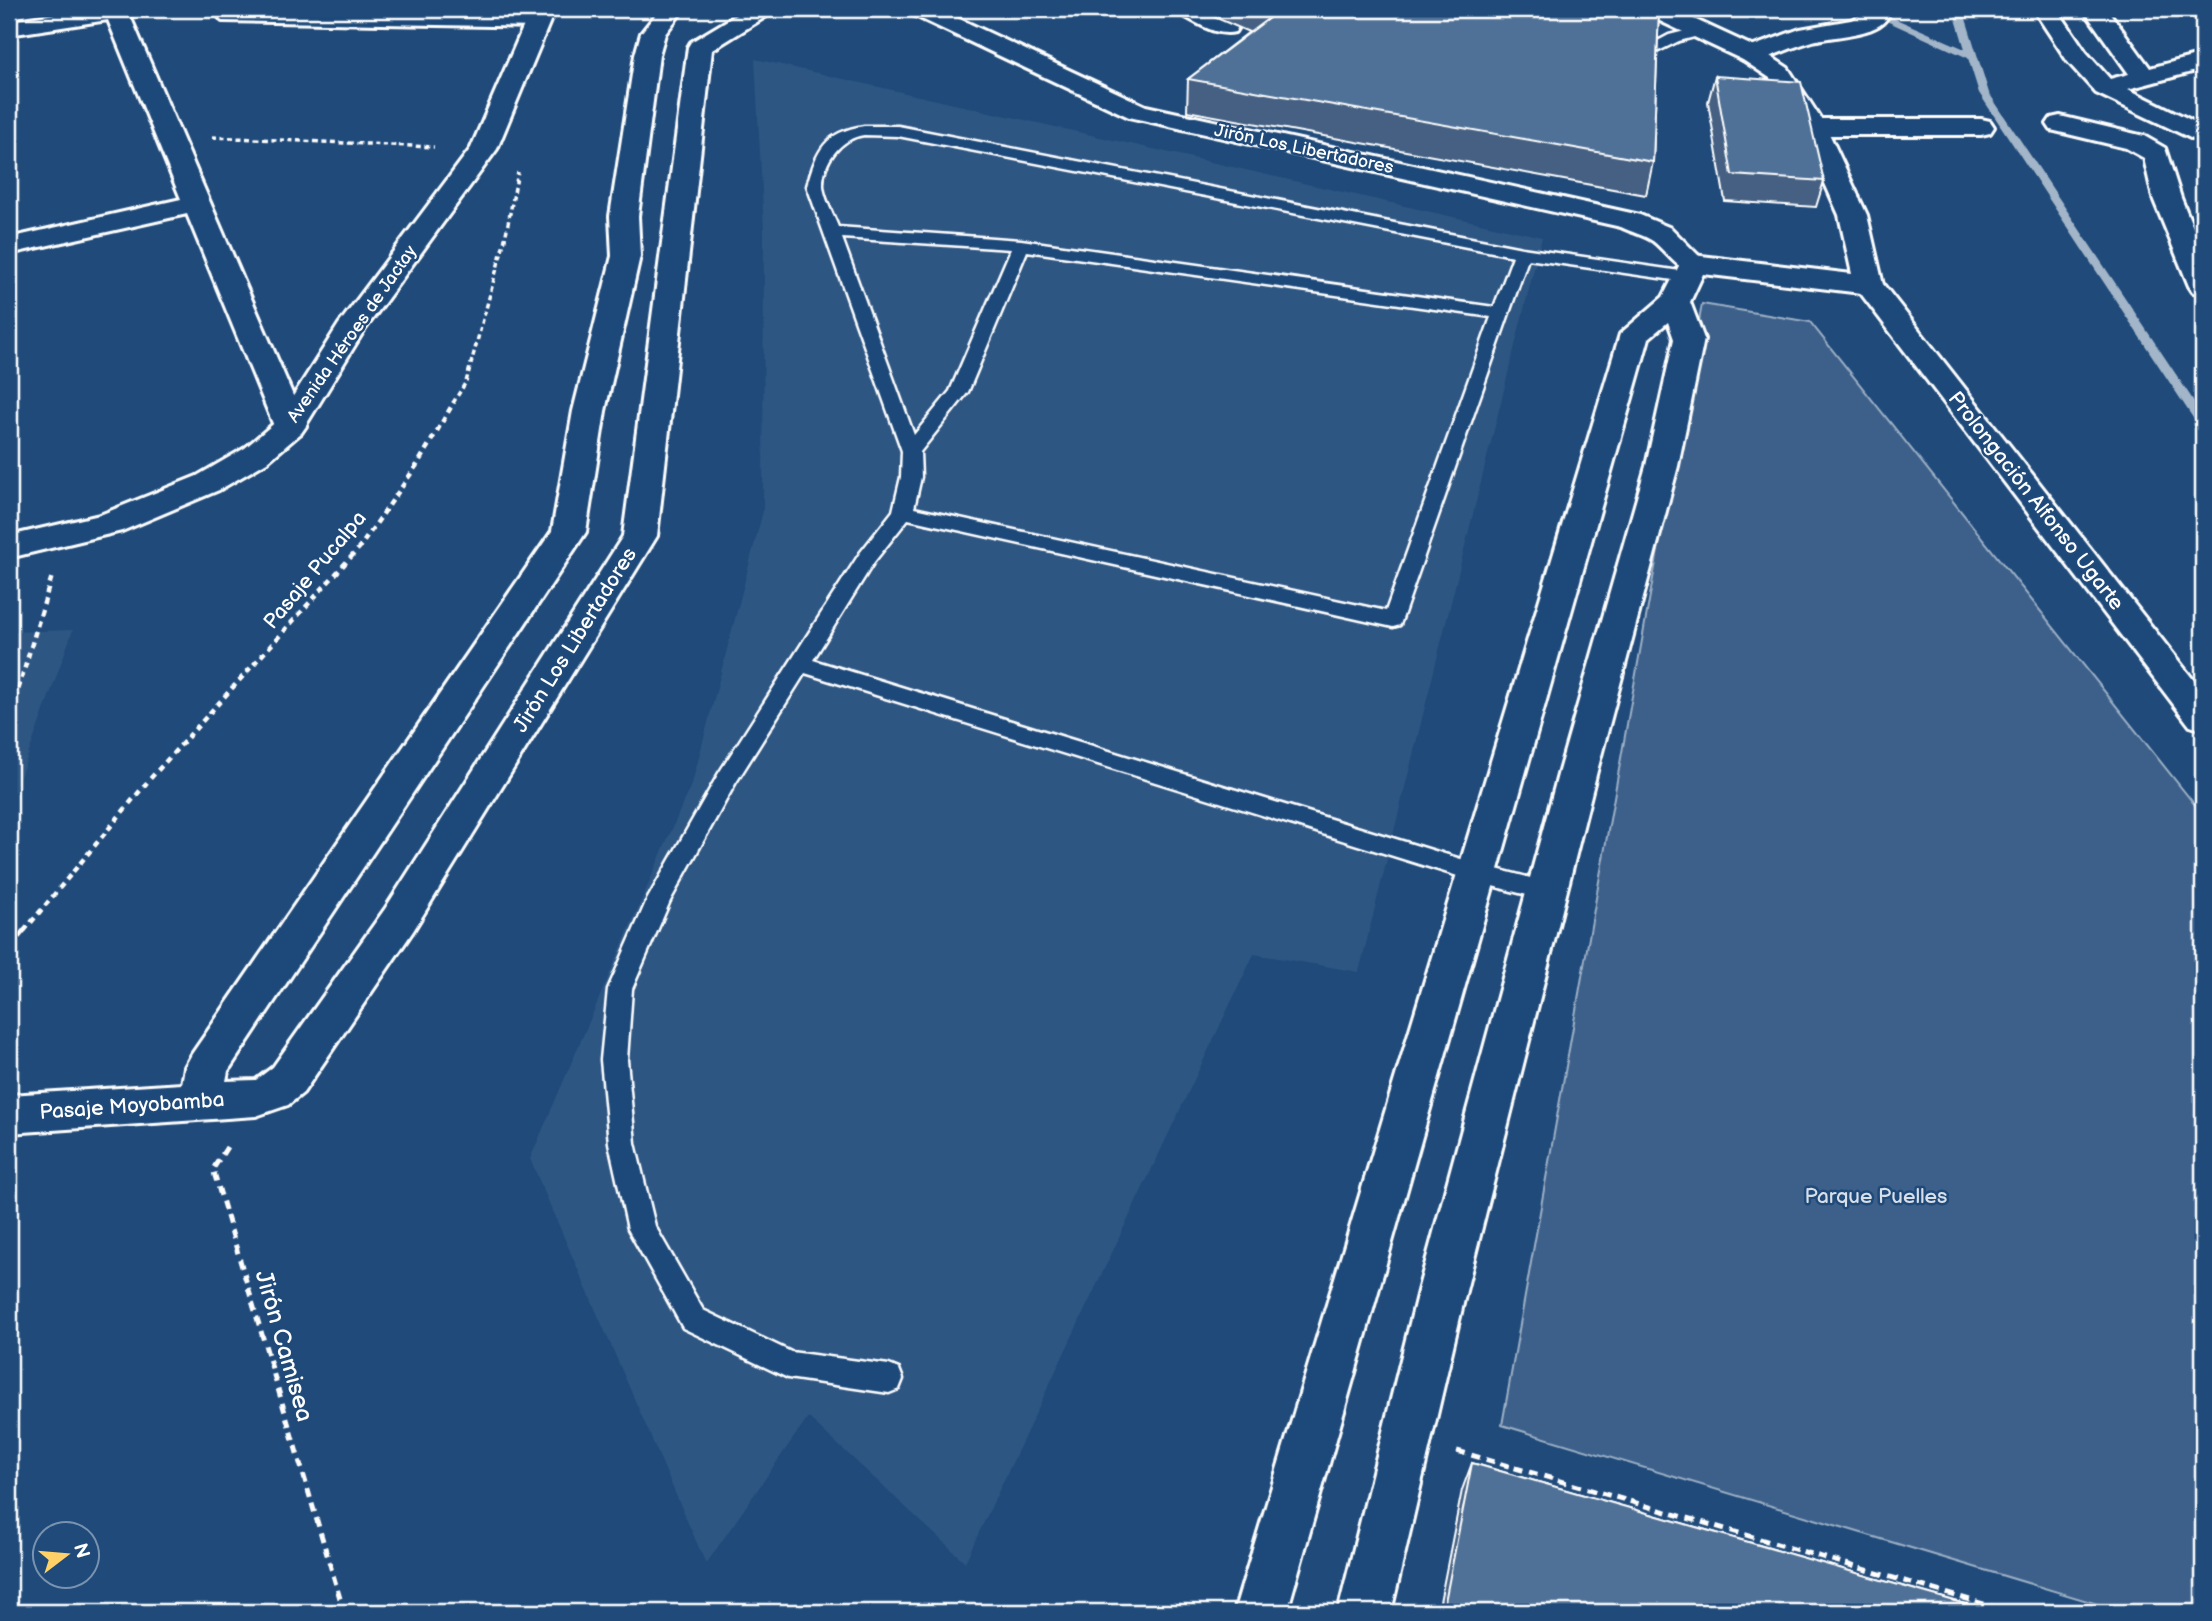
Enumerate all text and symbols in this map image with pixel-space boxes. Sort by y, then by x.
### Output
street label: Jirón Los Libertadores [1212,120,1396,178]
street label: Avenida Héroes de Jactay [283,241,422,427]
street label: Prolongación Alfonso Ugarte [1943,387,2129,615]
street label: Pasaje Pucalpa [258,506,372,634]
street label: Jirón Los Libertadores [508,543,642,737]
street label: Pasaje Moyobamba [39,1087,225,1125]
park label: Parque Puelles [1805,1184,1947,1209]
street label: Jirón Camisea [249,1267,319,1425]
north arrow [32,1520,102,1590]
text: N [68,1541,94,1561]

